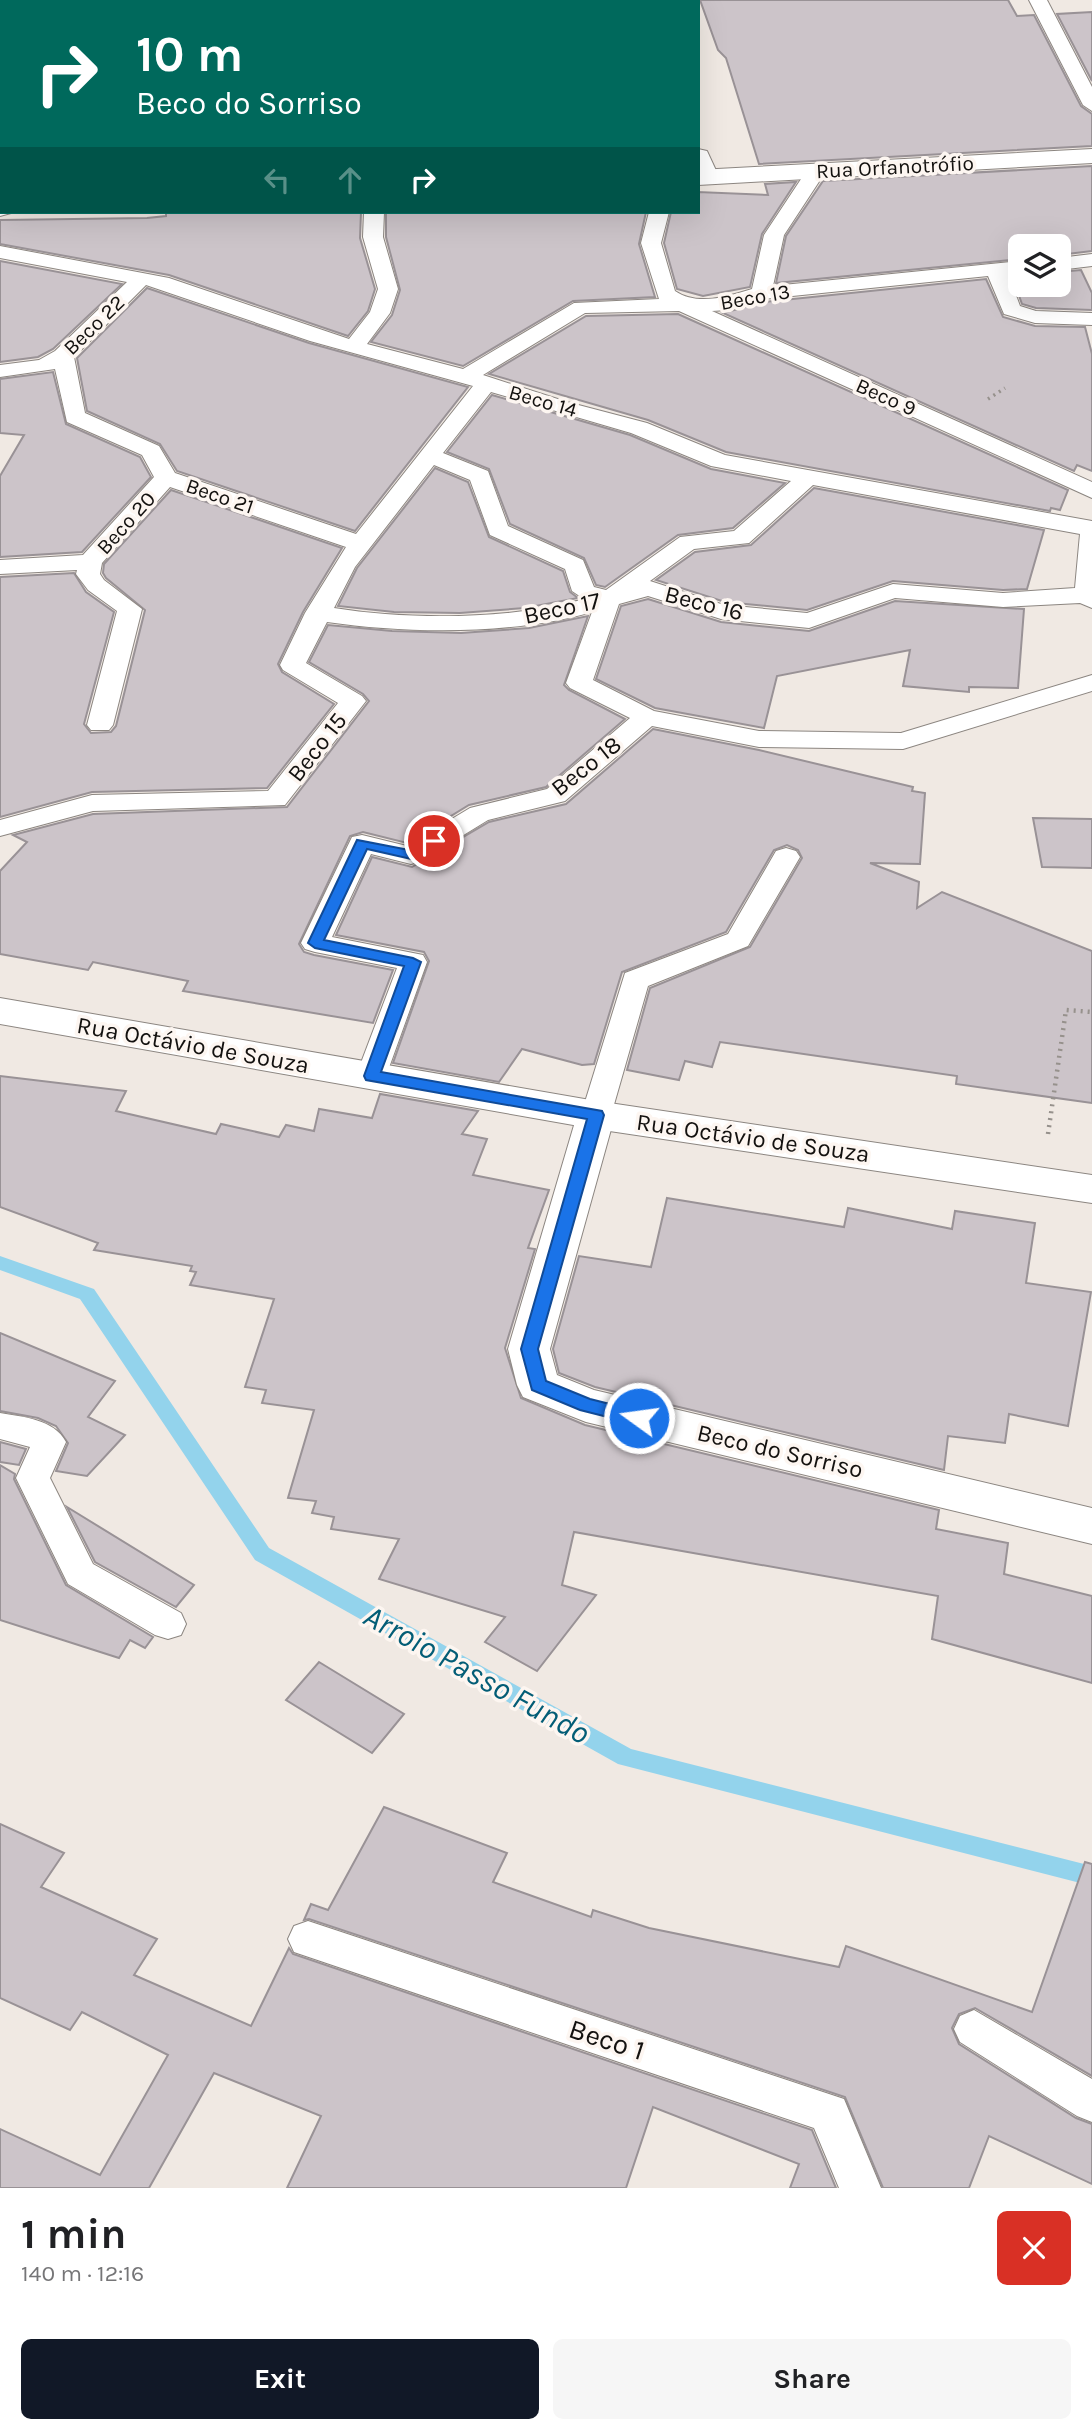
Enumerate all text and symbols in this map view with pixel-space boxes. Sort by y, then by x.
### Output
text: 10 m [136,26,243,83]
icon: right [21,28,112,119]
text: Beco do Sorriso [136,85,362,122]
street label: Rua Orfanotrófio [815,151,975,183]
icon: left [258,161,296,199]
icon: ahead [331,161,369,199]
icon: right [404,161,442,199]
map controls [1008,234,1071,297]
button: layers [1008,234,1071,297]
street label: Beco 13 [718,279,792,315]
street label: Beco 22 [59,290,129,360]
street label: Beco 9 [852,373,920,421]
street label: Beco 14 [506,380,580,422]
street label: Beco 21 [183,473,257,519]
street label: Beco 20 [92,487,160,559]
street label: Beco 16 [662,580,746,626]
street label: Beco 17 [521,586,603,630]
street label: Beco 15 [281,707,353,787]
street label: Beco 18 [545,730,627,802]
pin [404,811,464,871]
icon: arrive [415,822,453,860]
street label: Rua Octávio de Souza [75,1011,311,1079]
street label: Rua Octávio de Souza [635,1108,871,1168]
position arrow [602,1381,676,1455]
street label: Beco do Sorriso [694,1418,866,1484]
water label: Arroio Passo Fundo [357,1597,596,1752]
street label: Beco 1 [565,2012,649,2067]
text: 1 min [21,2209,126,2259]
button: close [997,2211,1071,2285]
text: 140 m · 12:16 [21,2260,144,2287]
button: Exit [21,2339,539,2419]
button: Share [553,2339,1071,2419]

